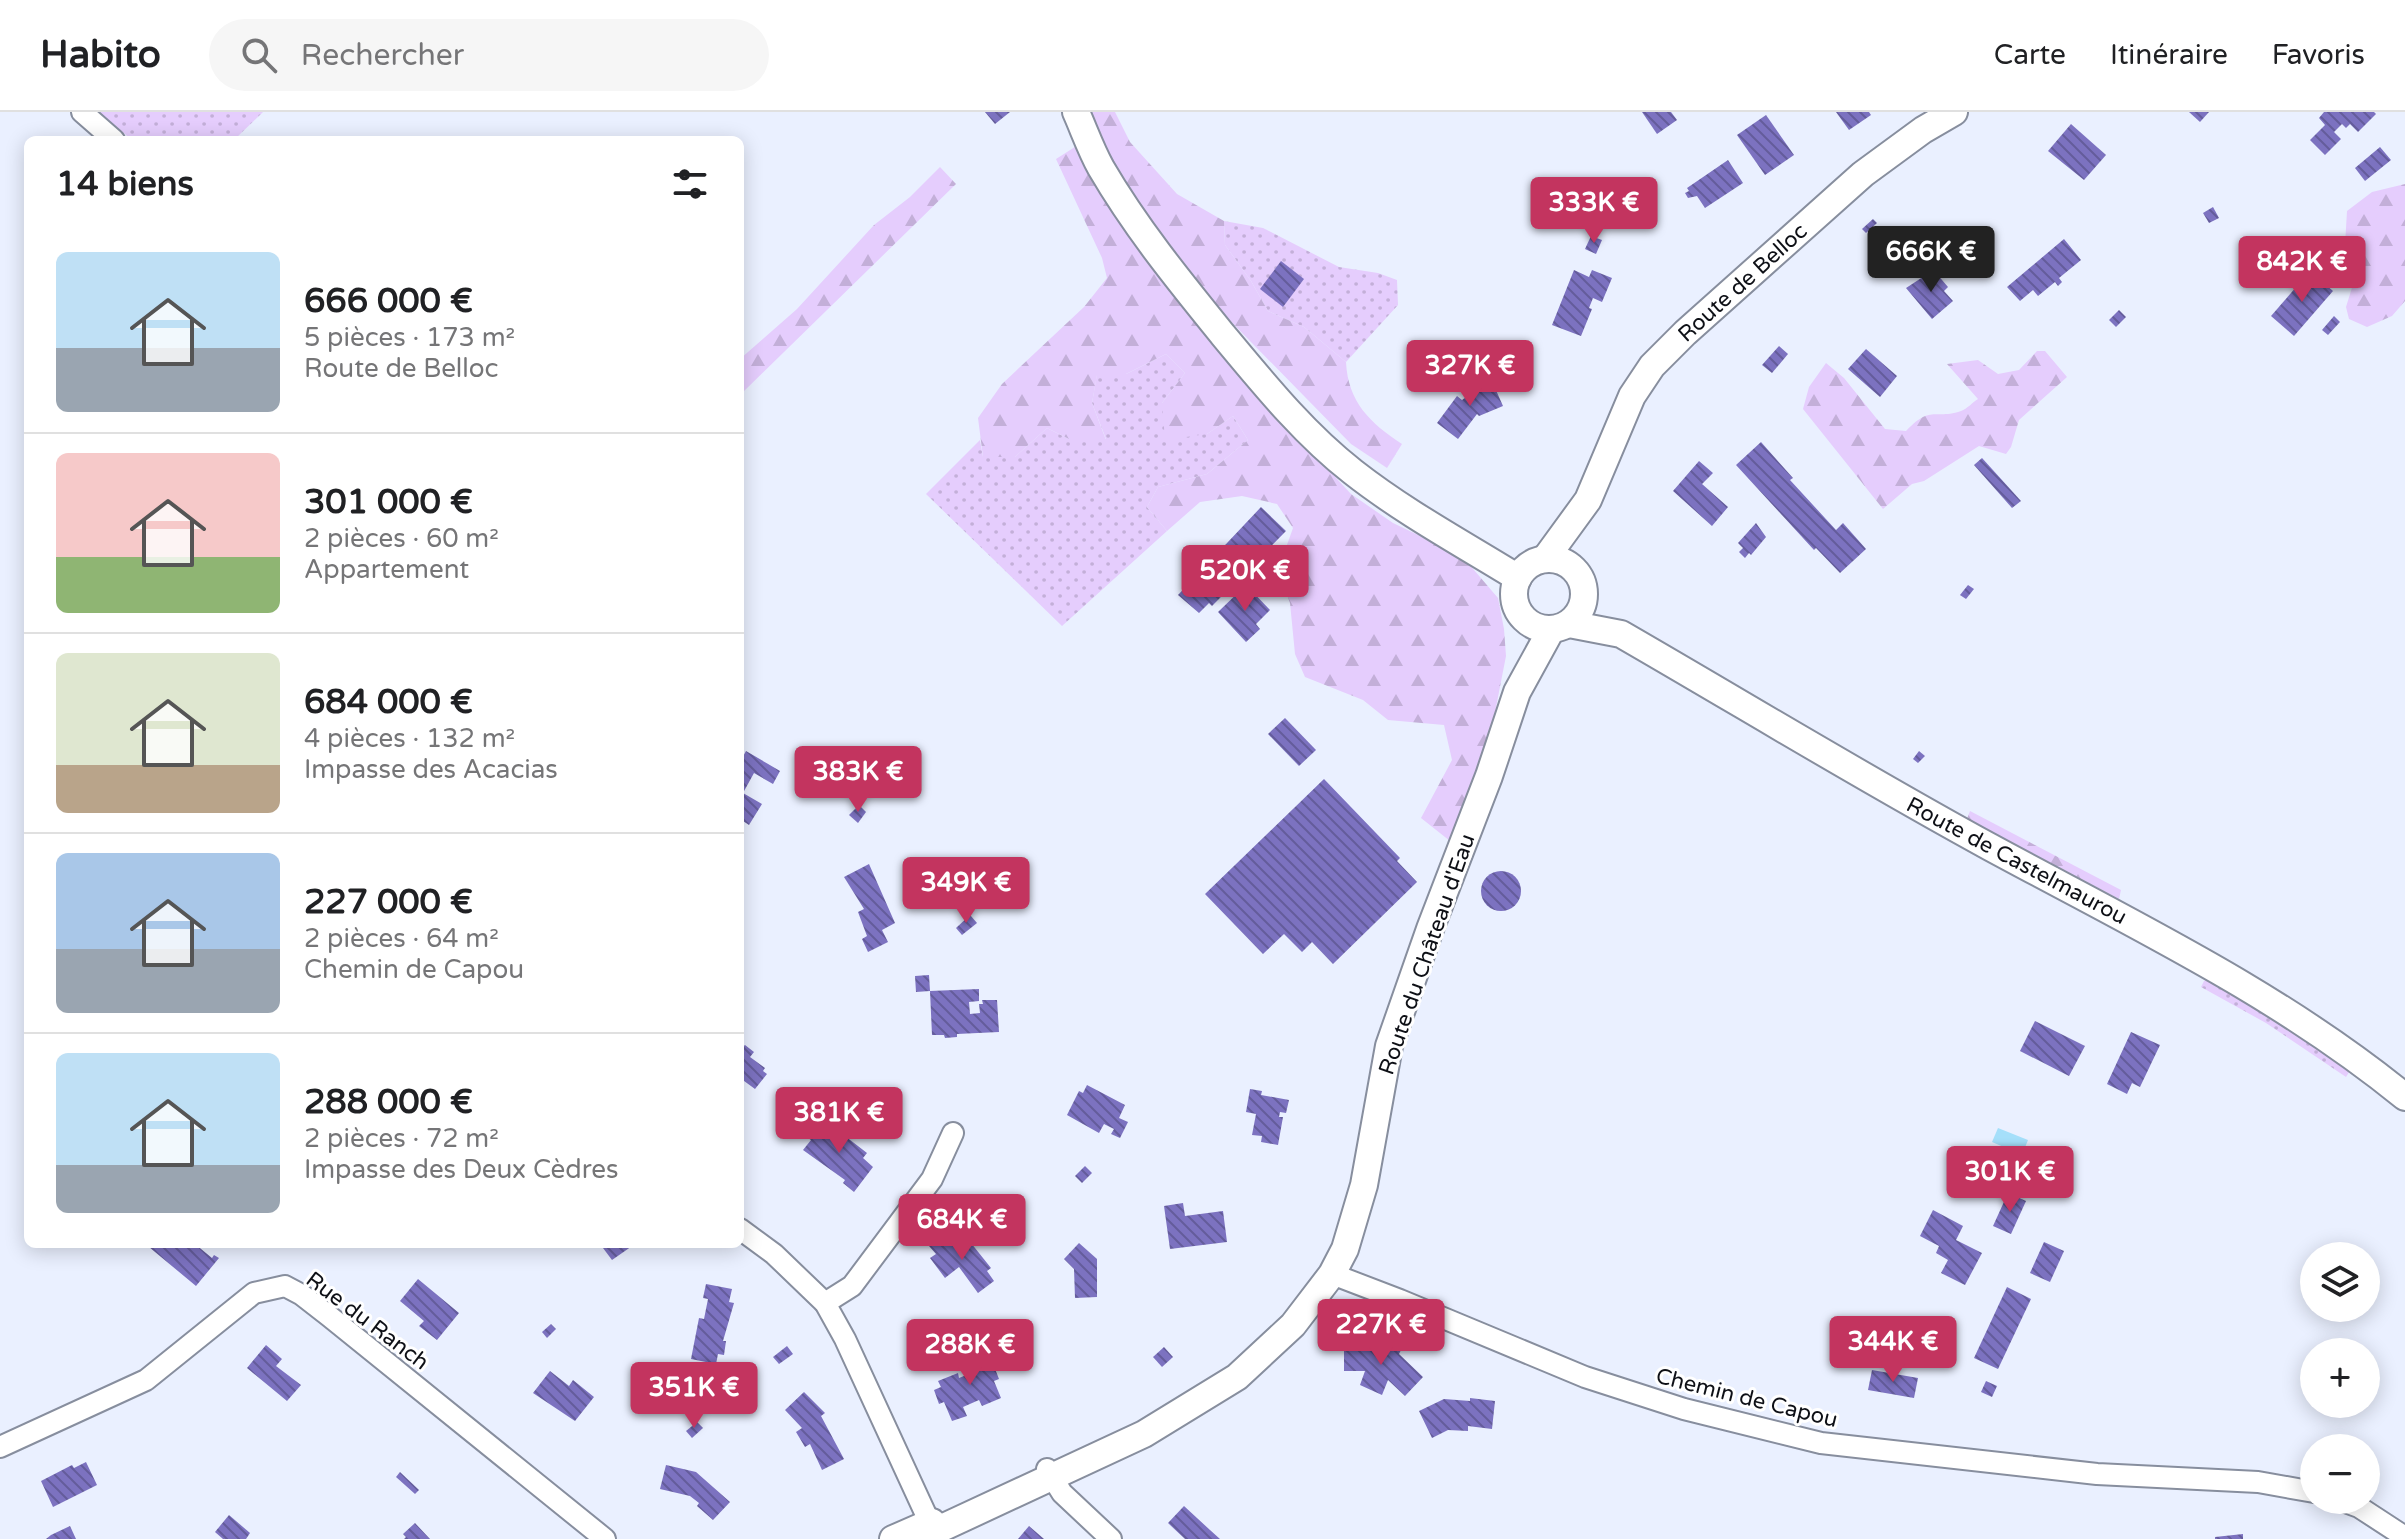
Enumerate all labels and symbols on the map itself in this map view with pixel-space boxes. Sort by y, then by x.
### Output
pin: 333K € [1529,177,1659,245]
street label: Route de Belloc [1673,218,1813,347]
pin: 666K € [1866,226,1996,294]
pin: 842K € [2237,236,2367,304]
pin: 327K € [1405,340,1535,408]
pin: 520K € [1180,545,1310,613]
pin: 383K € [793,746,923,814]
street label: Route de Castelmaurou [1902,792,2131,930]
street label: Route du Château d'Eau [1373,830,1480,1078]
pin: 349K € [901,857,1031,925]
pin: 381K € [774,1087,904,1155]
pin: 301K € [1945,1146,2075,1214]
pin: 684K € [897,1194,1027,1262]
street label: Rue du Ranch [301,1266,434,1375]
pin: 227K € [1316,1299,1446,1367]
pin: 344K € [1828,1316,1958,1384]
pin: 288K € [905,1319,1035,1387]
pin: 351K € [629,1362,759,1430]
street label: Chemin de Capou [1653,1363,1840,1433]

